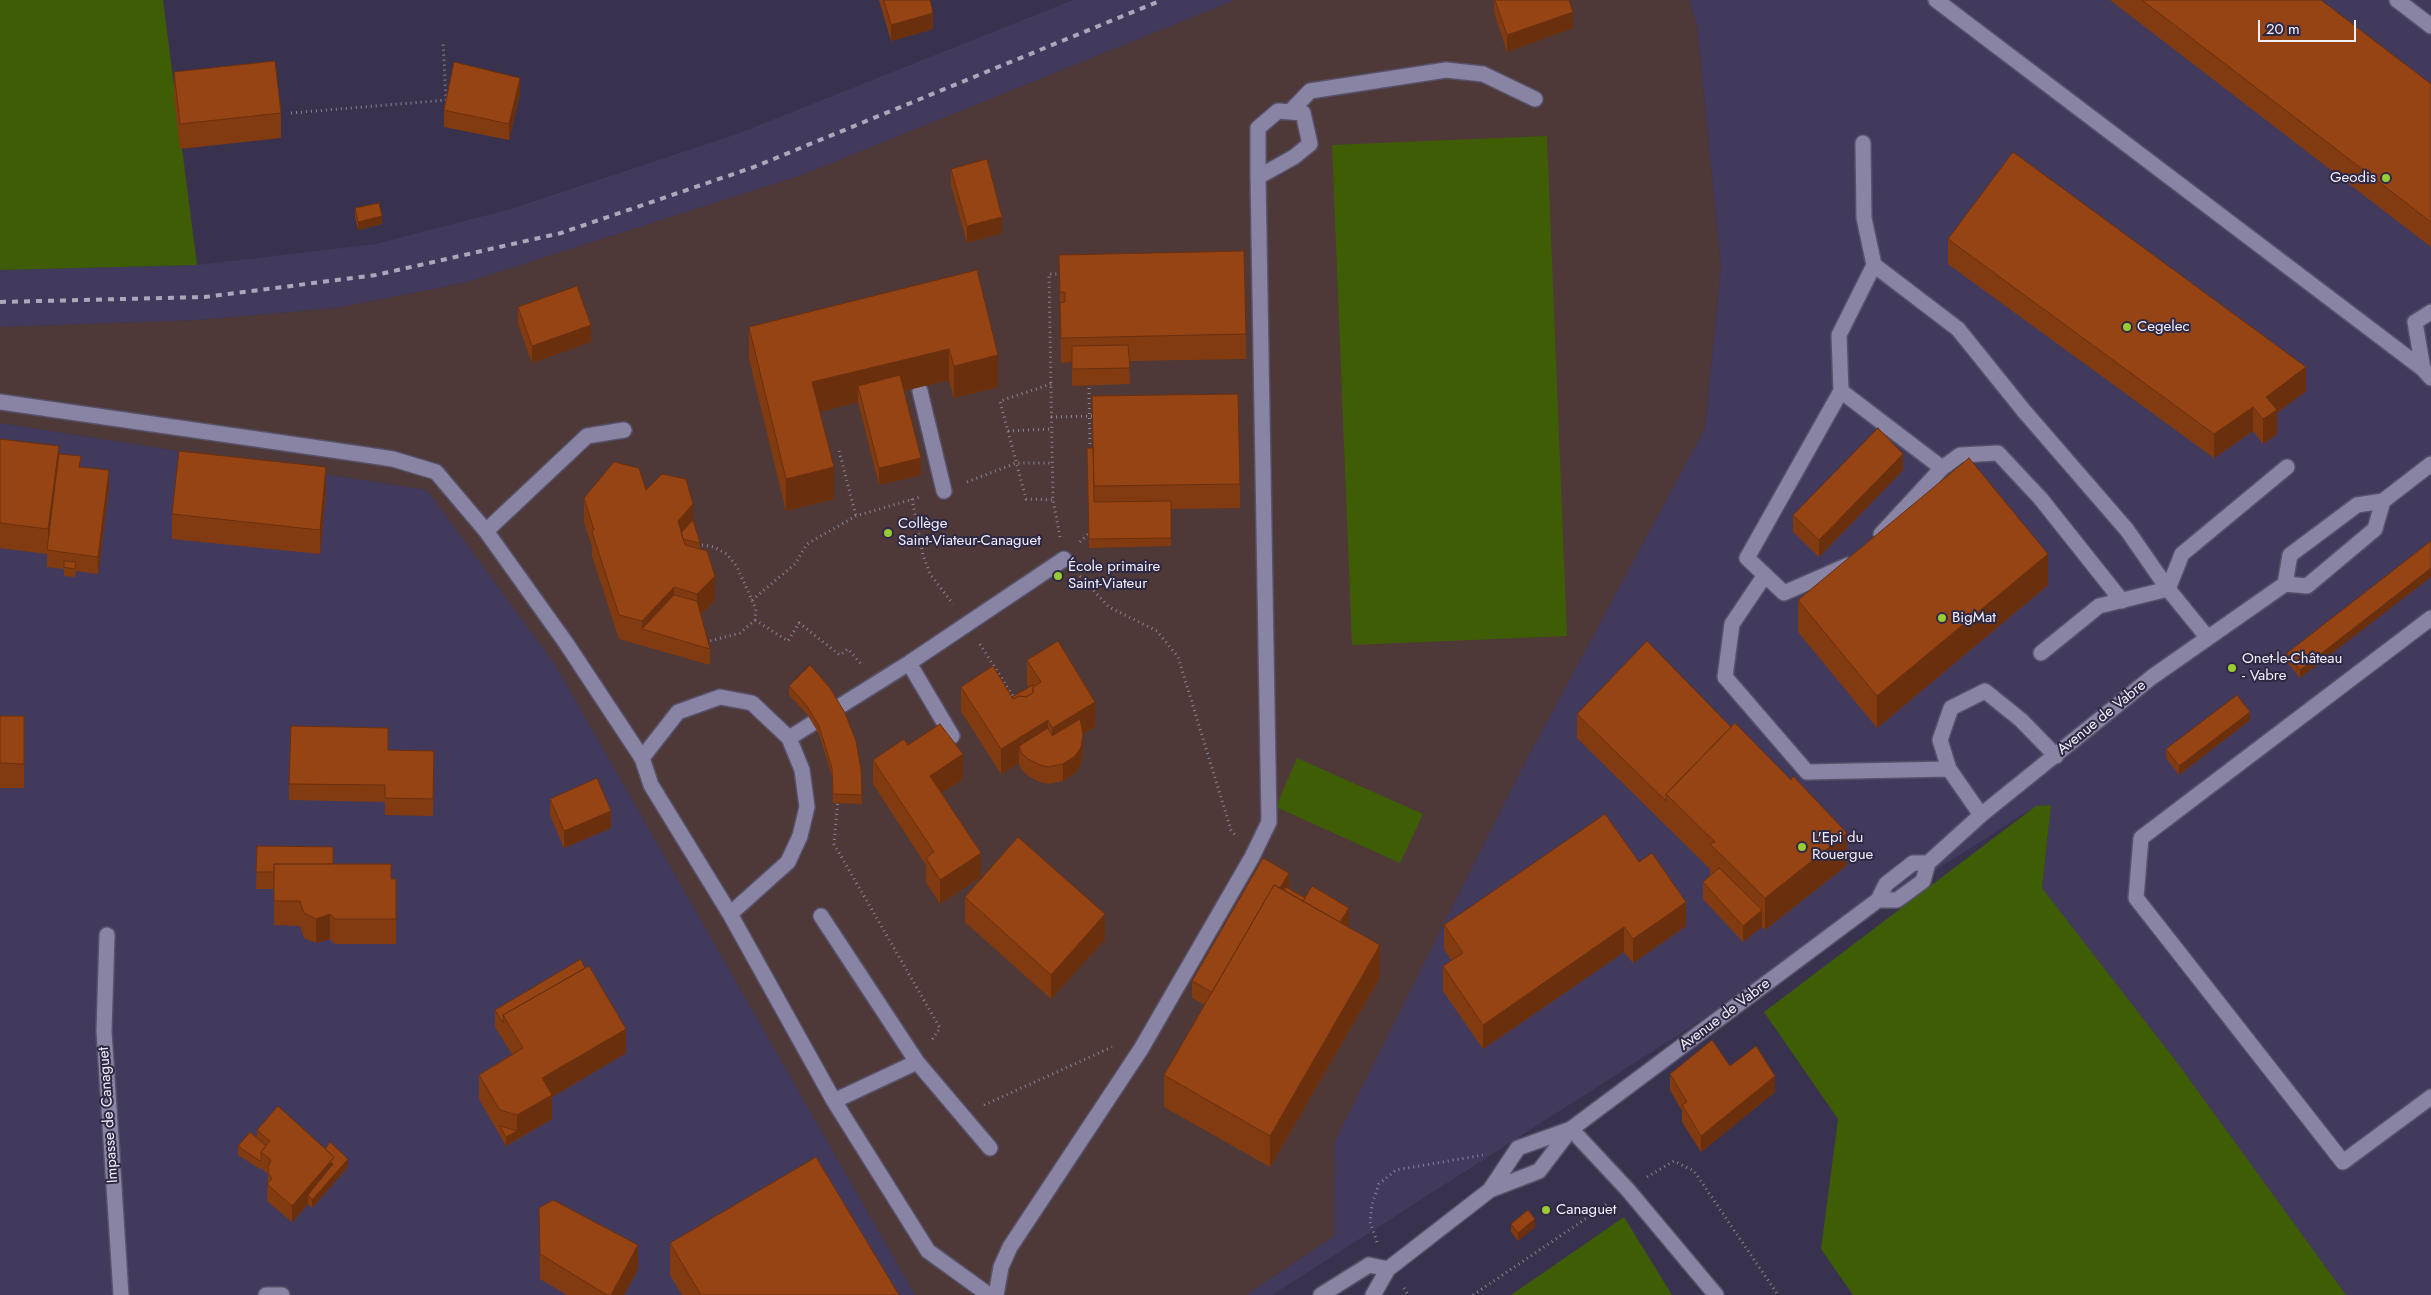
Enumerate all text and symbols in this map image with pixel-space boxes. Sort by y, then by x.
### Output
scale bar [2261,10,2358,42]
text: 20 m [2266,18,2300,40]
place label: Geodis [2330,169,2376,187]
marker: Geodis [2380,172,2392,184]
place label: Cegelec [2137,318,2190,336]
marker: Cegelec [2121,321,2133,333]
place label: Collège Saint-Viateur-Canaguet [898,515,1041,550]
marker: Collège Saint-Viateur-Canaguet [882,527,894,539]
place label: École primaire Saint-Viateur [1068,558,1160,593]
marker: École primaire Saint-Viateur [1052,570,1064,582]
place label: BigMat [1952,609,1996,627]
marker: BigMat [1936,612,1948,624]
place label: Onet-le-Château - Vabre [2242,650,2342,685]
marker: Onet-le-Château - Vabre [2226,662,2238,674]
street label: Avenue de Vabre [2054,677,2150,759]
place label: L'Epi du Rouergue [1812,829,1873,864]
marker: L'Epi du Rouergue [1796,841,1808,853]
street label: Avenue de Vabre [1676,975,1774,1055]
street label: Impasse de Canaguet [95,1046,123,1184]
place label: Canaguet [1556,1201,1616,1219]
marker: Canaguet [1540,1204,1552,1216]

